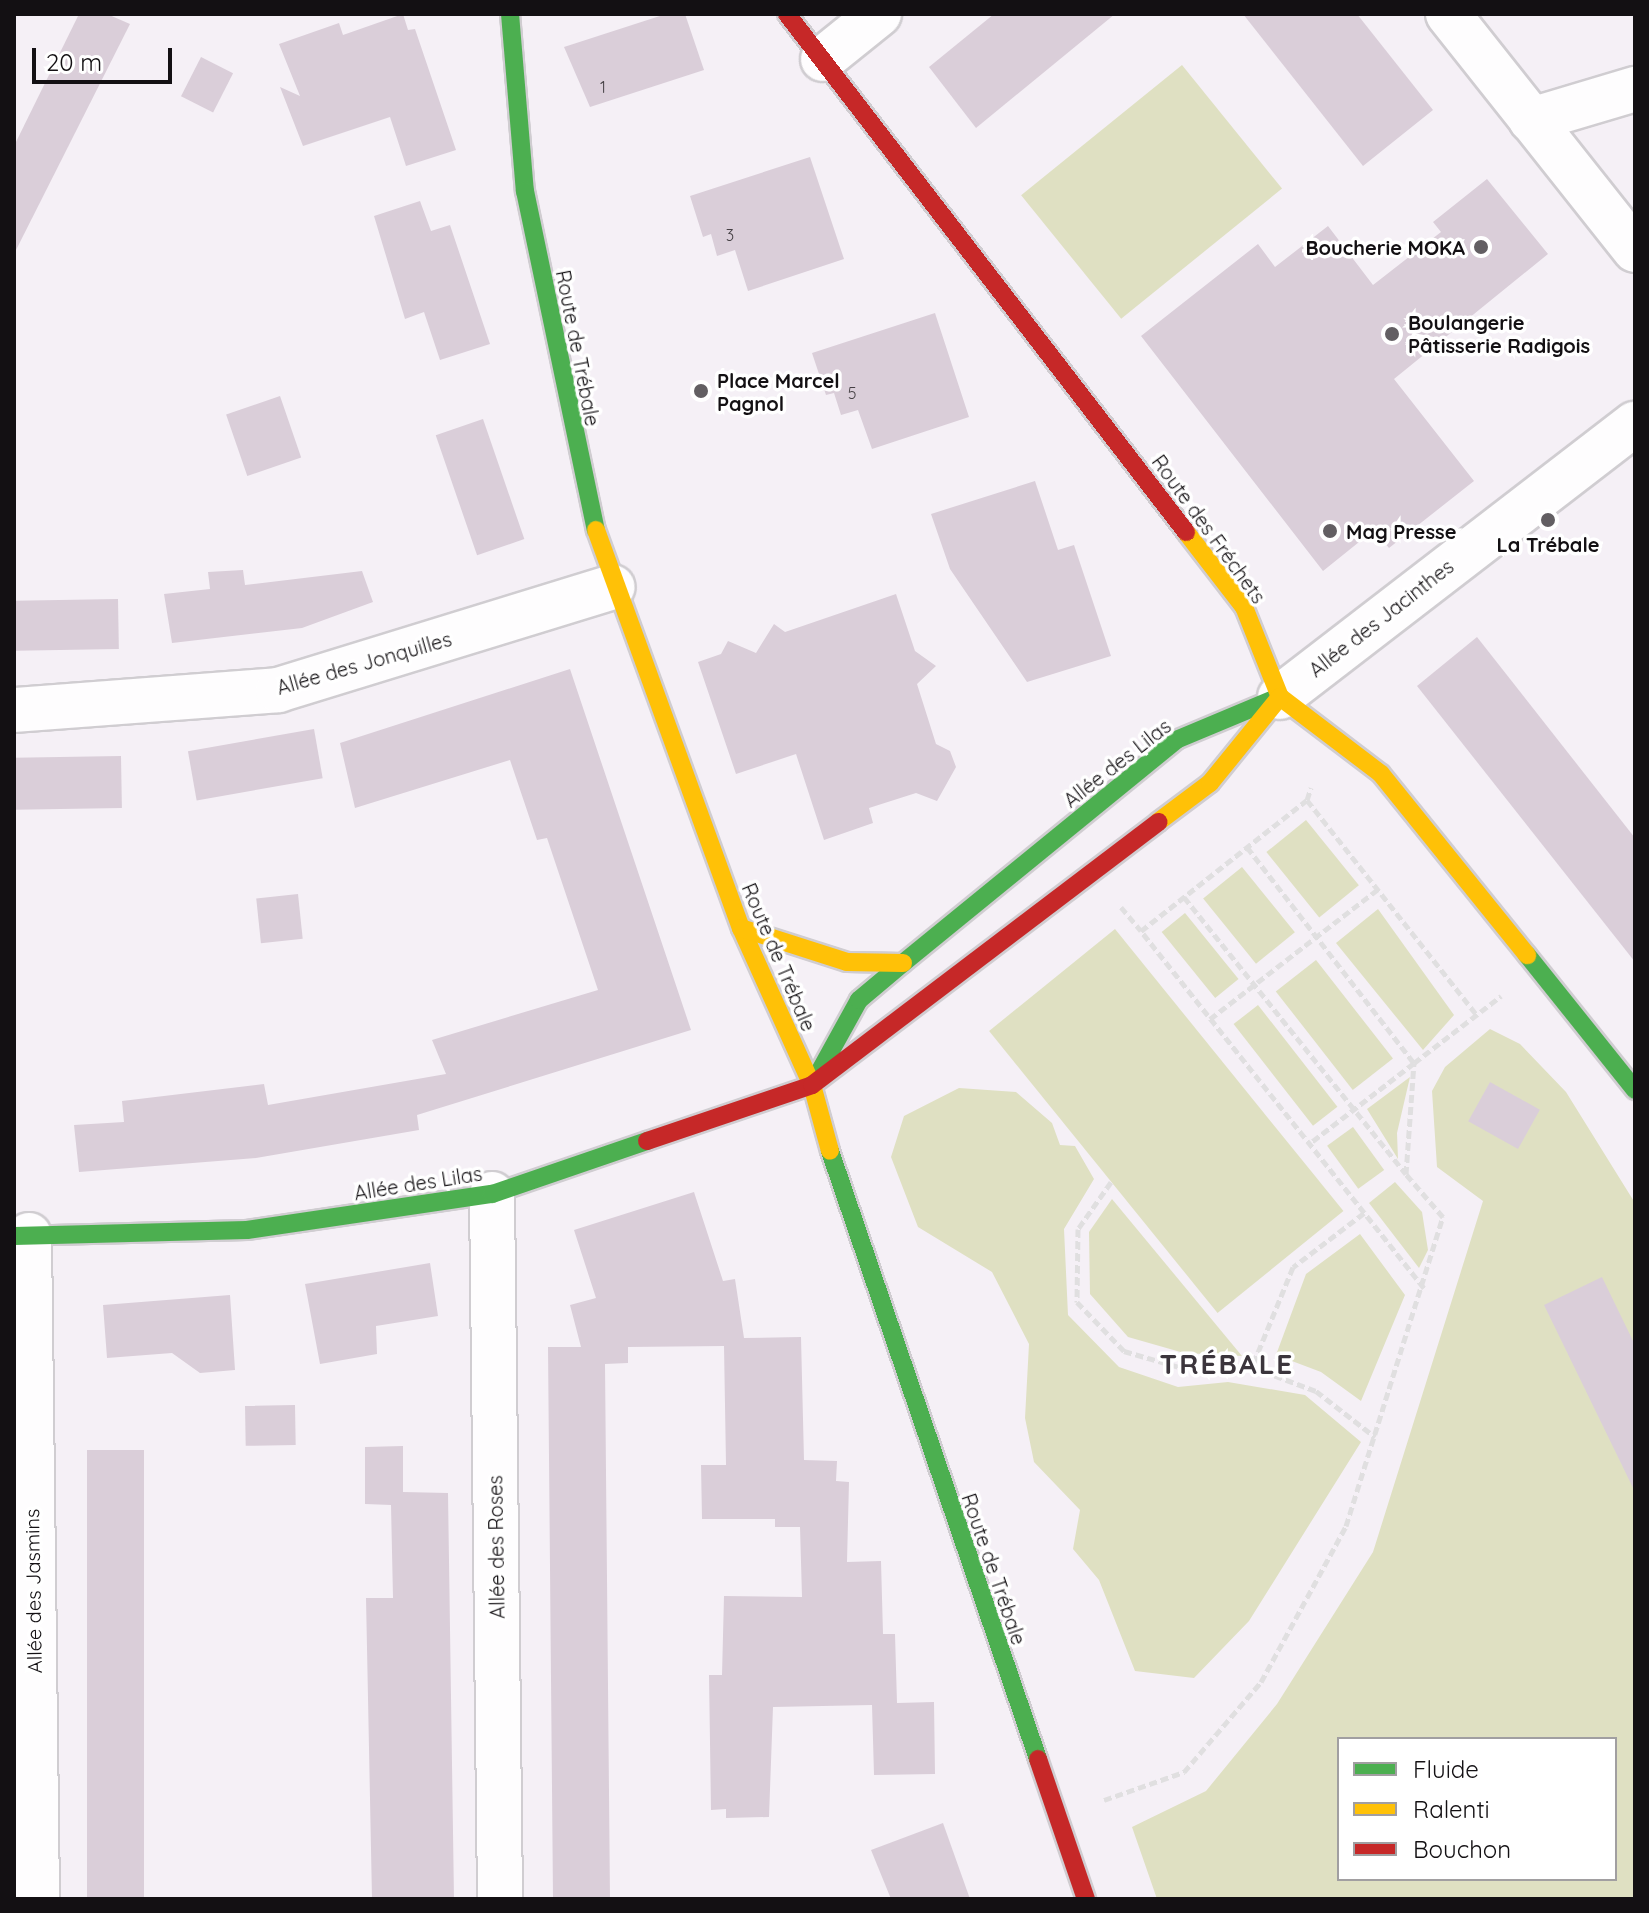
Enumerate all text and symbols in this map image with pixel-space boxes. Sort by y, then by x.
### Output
scale bar [36,32,176,82]
text: 20 m [46,47,102,77]
house number: 1 [600,77,606,97]
house number: 3 [726,225,734,245]
place label: Boucherie MOKA [1306,235,1465,259]
marker: Boucherie MOKA [1472,238,1490,256]
street label: Route de Trébale [551,268,605,428]
place label: Boulangerie Pâtisserie Radigois [1408,310,1590,357]
marker: Boulangerie Pâtisserie Radigois [1383,325,1401,343]
place label: Place Marcel Pagnol [717,368,840,415]
marker: Place Marcel Pagnol [692,382,710,400]
house number: 5 [848,383,856,403]
street label: Route des Fréchets [1147,450,1271,608]
marker: La Trébale [1539,511,1557,529]
place label: Mag Presse [1346,519,1456,543]
marker: Mag Presse [1321,522,1339,540]
place label: La Trébale [1497,532,1599,556]
street label: Allée des Jacinthes [1304,554,1458,682]
street label: Allée des Jonquilles [274,627,454,699]
street label: Allée des Lilas [1059,714,1175,812]
street label: Route de Trébale [737,879,821,1035]
street label: Allée des Lilas [352,1161,484,1205]
district label: TRÉBALE [1160,1347,1294,1381]
street label: Allée des Roses [483,1475,509,1619]
street label: Route de Trébale [957,1490,1031,1648]
street label: Allée des Jasmins [20,1508,46,1674]
legend [1337,1737,1617,1881]
text: Fluide [1413,1754,1479,1784]
text: Ralenti [1413,1794,1490,1824]
text: Bouchon [1413,1834,1511,1864]

